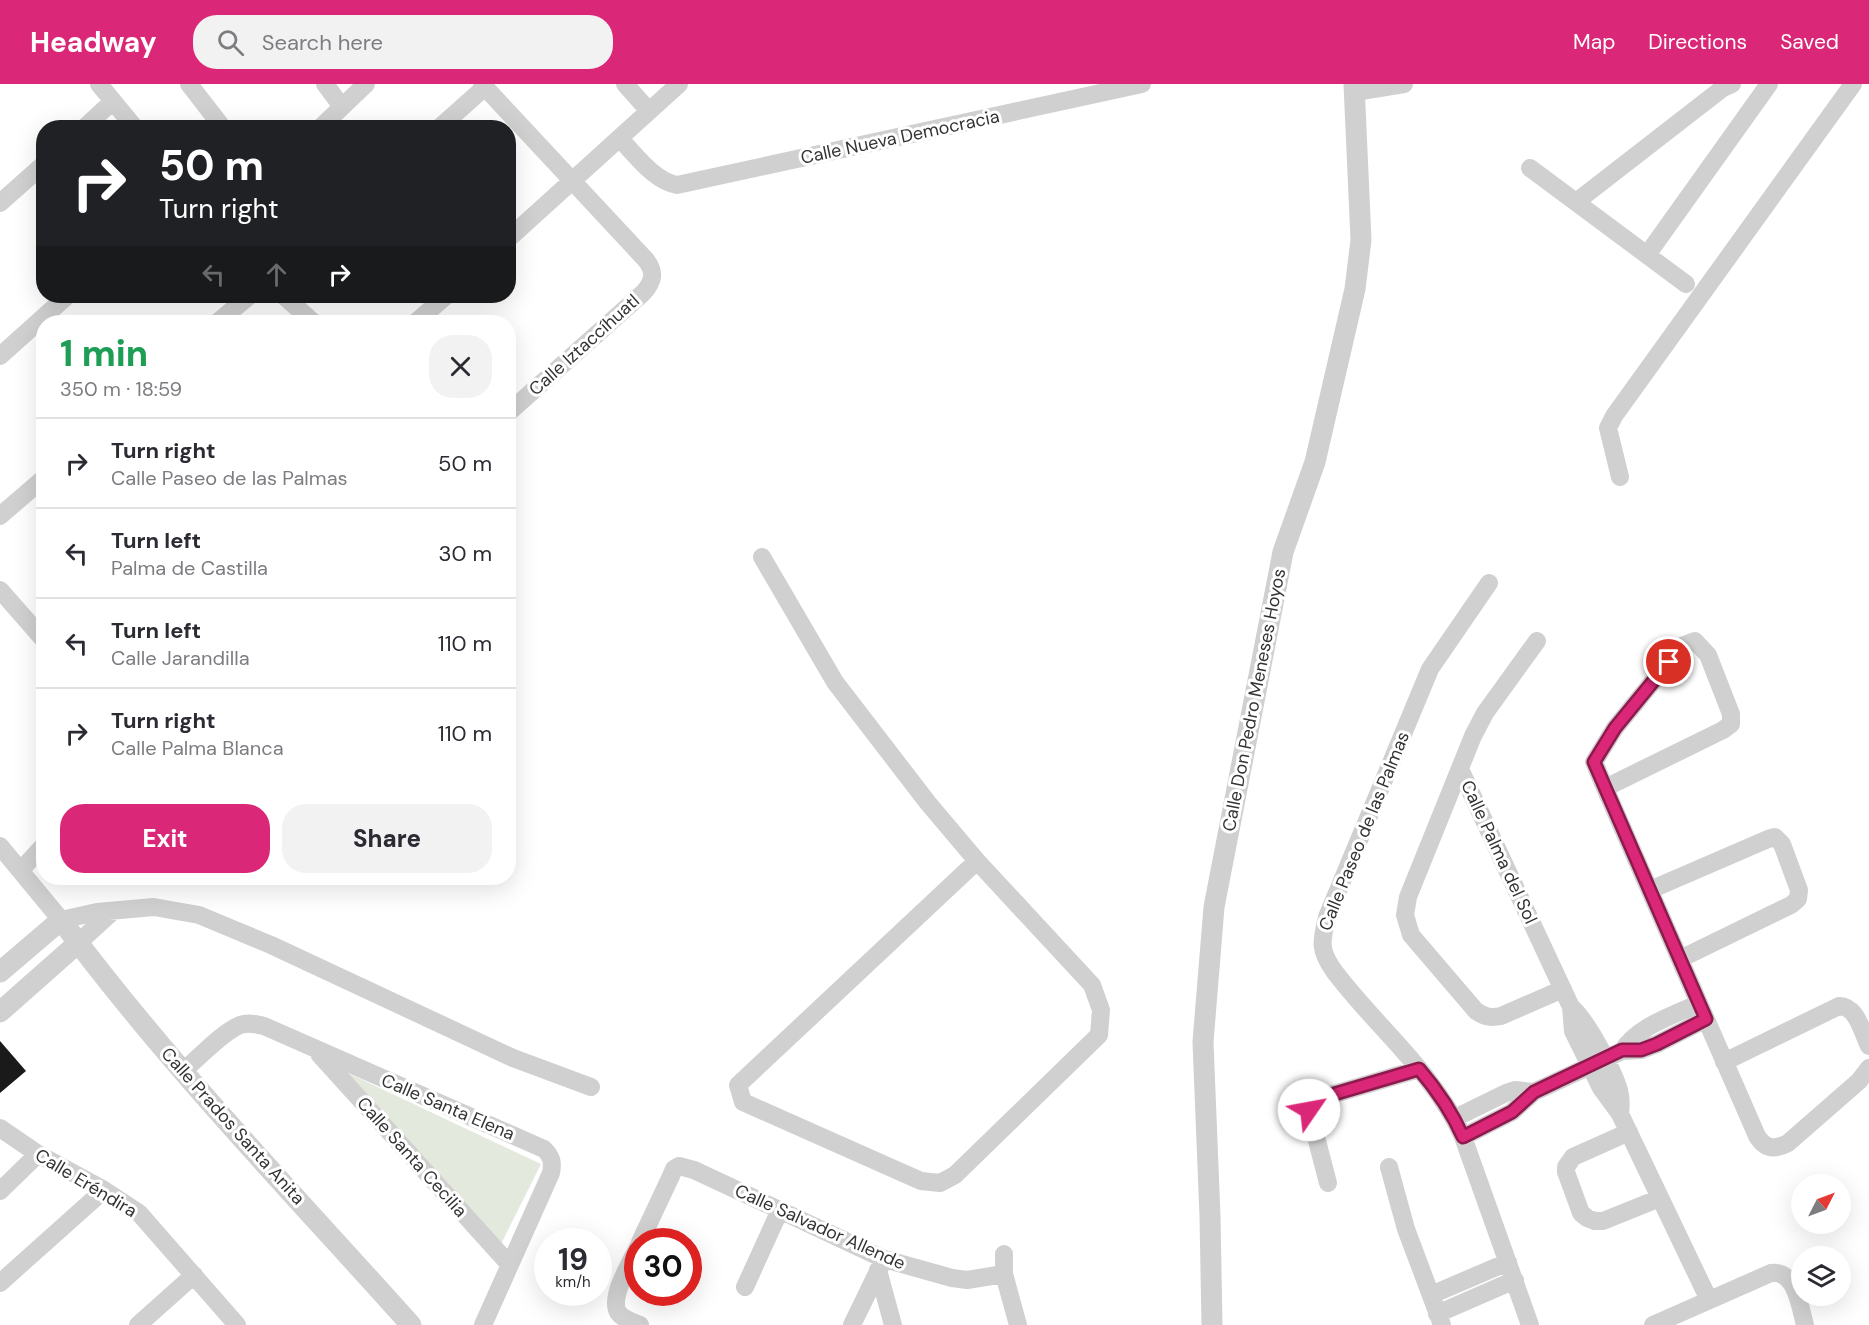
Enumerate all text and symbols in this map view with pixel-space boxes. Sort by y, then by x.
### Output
search box [193,15,613,69]
text: Headway [30,24,157,61]
icon: search [214,26,247,59]
text: Search here [262,28,383,57]
text: Map [1573,28,1615,56]
text: Directions [1648,28,1747,56]
text: Saved [1780,28,1839,56]
street label: Calle Nueva Democracia [798,104,1002,170]
text: 50 m [159,138,264,193]
icon: right [60,144,138,222]
text: Turn right [159,191,279,226]
icon: left [197,258,230,291]
icon: ahead [260,258,293,291]
icon: right [323,258,356,291]
street label: Calle Iztaccíhuatl [524,289,644,401]
text: 1 min [60,330,148,377]
button: close [429,335,492,398]
text: 350 m · 18:59 [60,376,182,402]
text: Turn right [111,436,216,465]
icon: right [60,447,93,480]
text: 50 m [438,449,492,478]
text: Calle Paseo de las Palmas [111,465,348,491]
text: Turn left [111,526,201,555]
icon: left [60,537,93,570]
text: 30 m [438,539,492,568]
text: Palma de Castilla [111,555,268,581]
street label: Calle Don Pedro Meneses Hoyos [1217,567,1291,833]
text: Turn left [111,616,201,645]
icon: left [60,627,93,660]
text: 110 m [438,629,492,658]
pin [1643,636,1694,687]
text: Calle Jarandilla [111,645,250,671]
icon: arrive [1652,645,1685,678]
text: Turn right [111,706,216,735]
icon: right [60,717,93,750]
text: 110 m [438,719,492,748]
street label: Calle Paseo de las Palmas [1313,728,1415,934]
text: Calle Palma Blanca [111,735,284,761]
street label: Calle Palma del Sol [1455,776,1543,928]
button: Exit [60,804,270,873]
button: Share [282,804,492,873]
street label: Calle Prados Santa Anita [156,1042,310,1210]
street label: Calle Santa Elena [378,1068,518,1146]
position arrow [1277,1078,1341,1142]
street label: Calle Santa Cecilia [352,1092,472,1222]
street label: Calle Eréndira [31,1143,141,1223]
north arrow [1791,1174,1851,1234]
map controls [1791,1174,1851,1306]
street label: Calle Salvador Allende [731,1179,909,1275]
speed limit sign: 30 [624,1228,702,1306]
text: 19 [558,1240,588,1279]
button: layers [1791,1246,1851,1306]
text: km/h [555,1272,591,1292]

